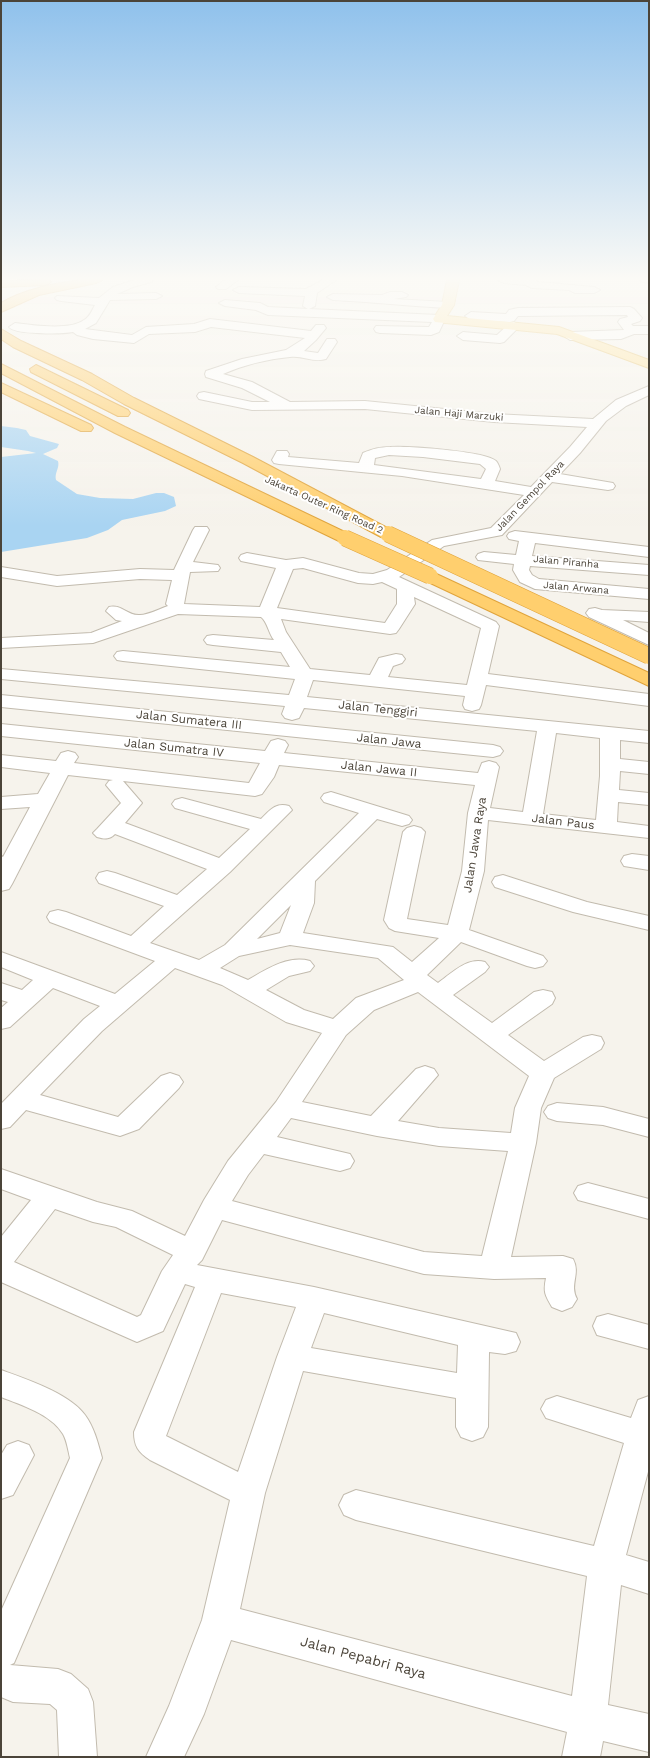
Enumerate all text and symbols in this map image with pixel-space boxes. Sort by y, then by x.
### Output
street label: Jalan Haji Marzuki [414,404,504,424]
street label: Jalan Gempol Raya [493,458,567,534]
street label: Jakarta Outer Ring Road 2 [263,473,385,537]
street label: Jalan Piranha [533,553,599,571]
street label: Jalan Arwana [543,579,609,597]
street label: Jalan Tenggiri [338,698,418,720]
street label: Jalan Sumatera III [135,707,243,733]
street label: Jalan Jawa [356,730,422,752]
street label: Jalan Sumatra IV [123,736,225,760]
street label: Jalan Jawa II [340,758,418,780]
street label: Jalan Jawa Raya [460,796,490,894]
street label: Jalan Paus [531,811,595,833]
street label: Jalan Pepabri Raya [298,1633,428,1683]

